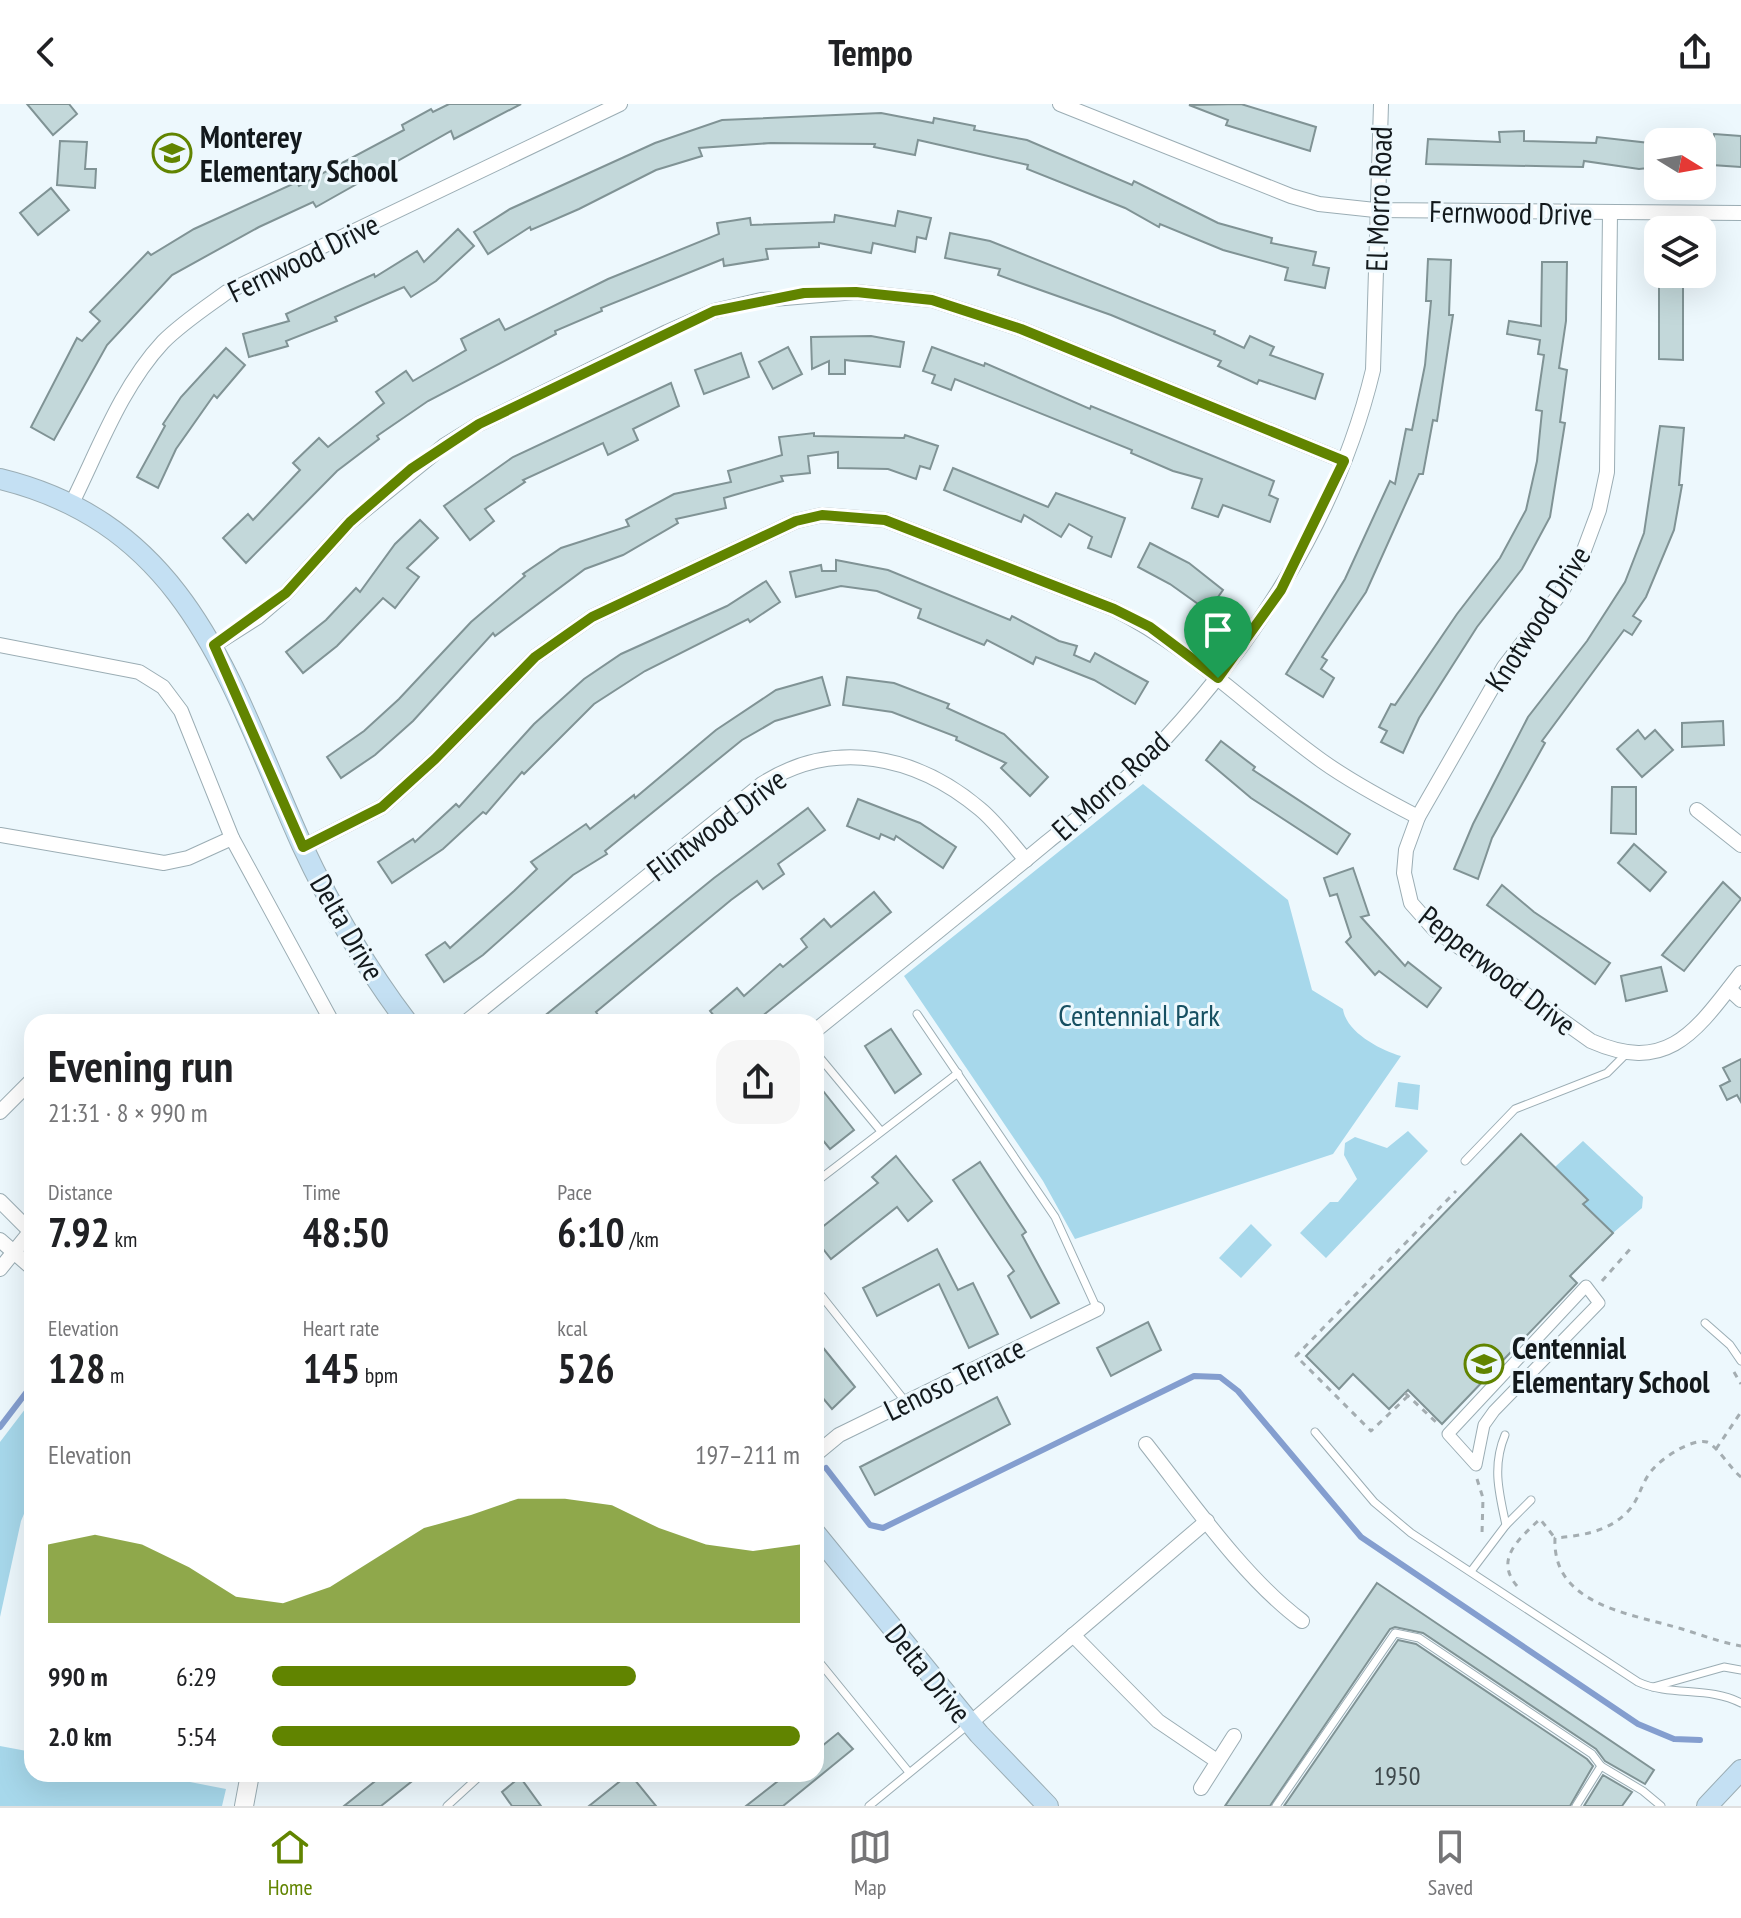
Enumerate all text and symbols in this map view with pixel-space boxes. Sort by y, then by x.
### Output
text: Tempo [828,29,913,76]
icon: back [24,30,68,74]
icon: share [1673,30,1717,74]
place label: Monterey Elementary School [200,117,398,190]
street label: El Morro Road [1356,126,1400,272]
north arrow [1644,128,1716,200]
map controls [1644,128,1716,288]
school or university icon: Monterey Elementary School [151,132,193,174]
street label: Fernwood Drive [1429,191,1593,233]
street label: Fernwood Drive [221,204,385,310]
button: layers [1644,216,1716,288]
street label: Knotwood Drive [1476,538,1598,698]
pin [1184,596,1252,678]
icon: arrive [1196,608,1240,652]
street label: El Morro Road [1043,722,1177,848]
street label: Flintwood Drive [639,759,793,889]
street label: Delta Drive [302,867,394,987]
street label: Pepperwood Drive [1412,896,1584,1044]
park label: Centennial Park [1058,995,1220,1034]
text: Evening run [48,1037,233,1094]
button: share [716,1040,800,1124]
text: 21:31 · 8 × 990 m [48,1096,208,1129]
text: Distance [48,1178,113,1206]
text: Time [303,1178,341,1206]
text: Pace [557,1178,592,1206]
text: 7.92 [48,1206,110,1258]
text: 48:50 [303,1206,389,1258]
text: 6:10 [557,1206,625,1258]
text: km [110,1225,137,1253]
text: /km [625,1225,659,1253]
text: Elevation [48,1314,119,1342]
text: Heart rate [303,1314,379,1342]
text: kcal [557,1314,587,1342]
street label: Lenoso Terrace [877,1327,1031,1429]
place label: Centennial Elementary School [1512,1328,1710,1401]
text: 128 [48,1342,105,1394]
text: 145 [303,1342,360,1394]
text: 526 [557,1342,615,1394]
school or university icon: Centennial Elementary School [1463,1343,1505,1385]
text: m [105,1361,124,1389]
text: bpm [360,1361,398,1389]
text: Elevation [48,1438,131,1471]
text: 197–211 m [695,1438,800,1471]
street label: Delta Drive [877,1616,981,1730]
text: 990 m [48,1660,108,1693]
text: 6:29 [176,1660,216,1693]
text: 2.0 km [48,1720,112,1753]
text: 5:54 [176,1720,216,1753]
house number: 1950 [1374,1759,1420,1792]
tab: Home [268,1825,313,1901]
tab: Map [848,1825,892,1901]
tab: Saved [1428,1825,1473,1901]

